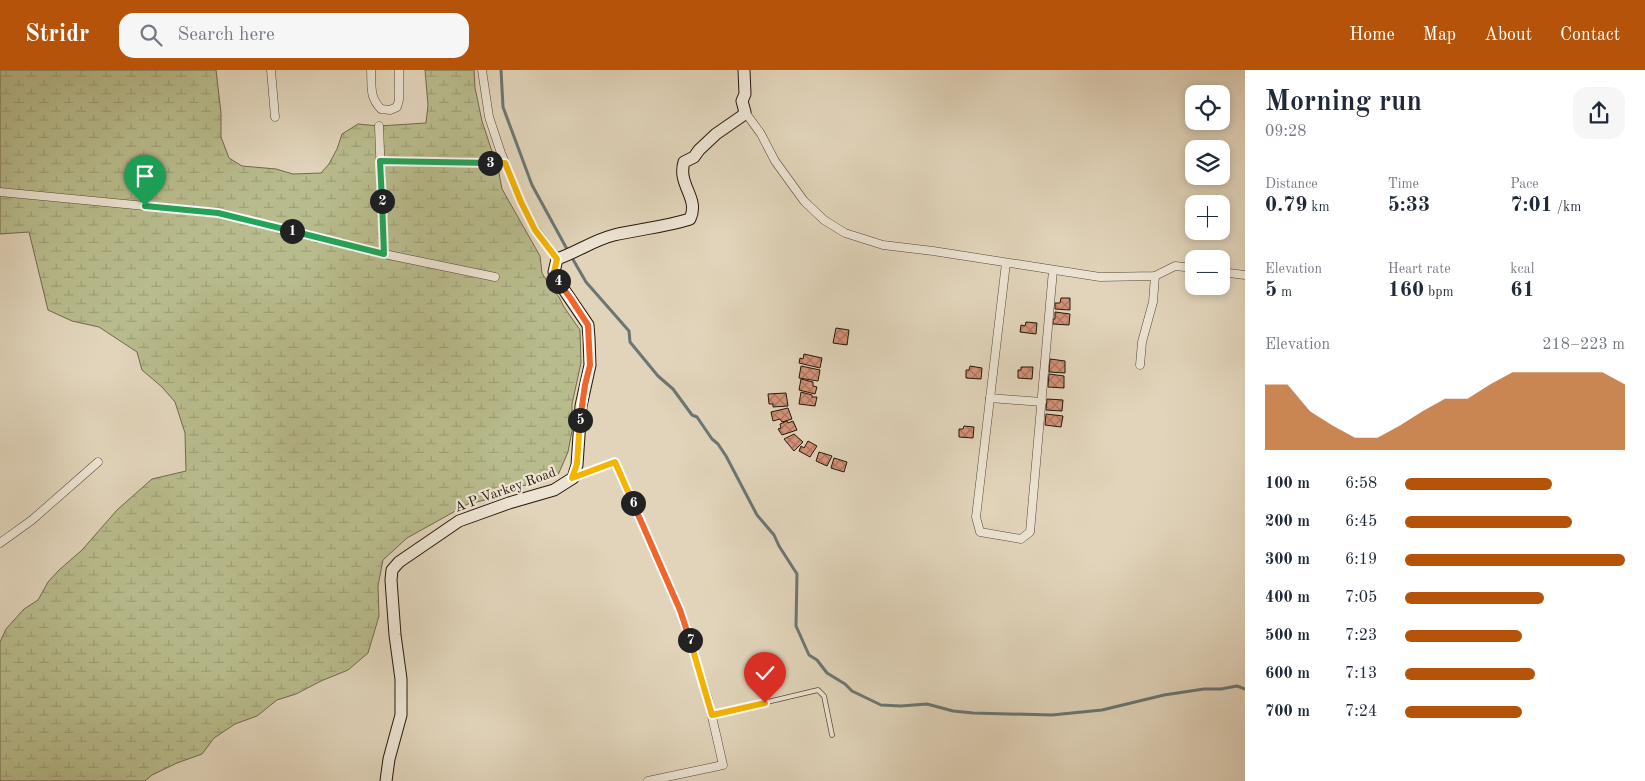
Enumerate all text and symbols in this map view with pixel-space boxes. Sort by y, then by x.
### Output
search box [119,13,469,58]
icon: search [137,21,165,49]
text: Stridr [25,23,89,47]
text: Search here [177,26,275,45]
text: Home [1349,26,1395,44]
text: Map [1423,26,1456,44]
text: About [1484,26,1532,44]
text: Contact [1560,26,1620,44]
map controls [1185,85,1230,295]
button: locate [1185,85,1230,130]
button: share [1573,87,1625,139]
text: Morning run [1265,89,1422,117]
text: 09:28 [1265,124,1307,140]
button: layers [1185,140,1230,185]
pin: 3 [478,150,502,176]
pin [124,155,166,206]
text: 3 [486,156,495,170]
icon: arrive [131,162,159,190]
text: Distance [1265,177,1318,191]
text: Time [1388,177,1419,191]
text: Pace [1510,177,1539,191]
pin: 2 [370,188,394,214]
text: 2 [378,194,387,208]
button: + [1185,195,1230,240]
text: 0.79 [1265,195,1307,216]
text: 5:33 [1388,195,1430,216]
text: 7:01 [1510,195,1553,216]
text: km [1307,200,1330,214]
text: /km [1553,200,1581,214]
pin: 1 [280,218,304,244]
text: 1 [288,224,297,238]
button: − [1185,250,1230,295]
text: Elevation [1265,262,1322,276]
text: Heart rate [1388,262,1451,276]
text: kcal [1510,262,1534,276]
pin: 4 [546,268,570,294]
text: 4 [554,274,563,288]
text: 5 [1265,280,1277,301]
text: 160 [1388,280,1424,301]
text: 61 [1510,280,1535,301]
text: m [1277,285,1292,299]
text: bpm [1424,285,1454,299]
text: Elevation [1265,337,1330,353]
text: 218–223 m [1542,337,1625,353]
pin: 5 [568,408,592,432]
text: 5 [576,413,585,427]
street label: A P Varkey Road [453,465,558,515]
text: 100 m [1265,476,1310,492]
text: 6:58 [1345,476,1377,492]
pin: 6 [620,490,646,516]
text: 6 [629,496,638,510]
text: 200 m [1265,514,1310,530]
text: 6:45 [1345,514,1377,530]
text: 300 m [1265,552,1310,568]
text: 6:19 [1345,552,1377,568]
text: 400 m [1265,590,1310,606]
text: 7:05 [1345,590,1377,606]
pin: 7 [678,628,702,652]
text: 500 m [1265,628,1310,644]
text: 7:23 [1345,628,1377,644]
text: 7 [686,633,695,647]
pin [744,652,786,703]
icon: check [751,659,779,687]
text: 600 m [1265,666,1310,682]
text: 7:13 [1345,666,1377,682]
text: 700 m [1265,704,1310,720]
text: 7:24 [1345,704,1377,720]

